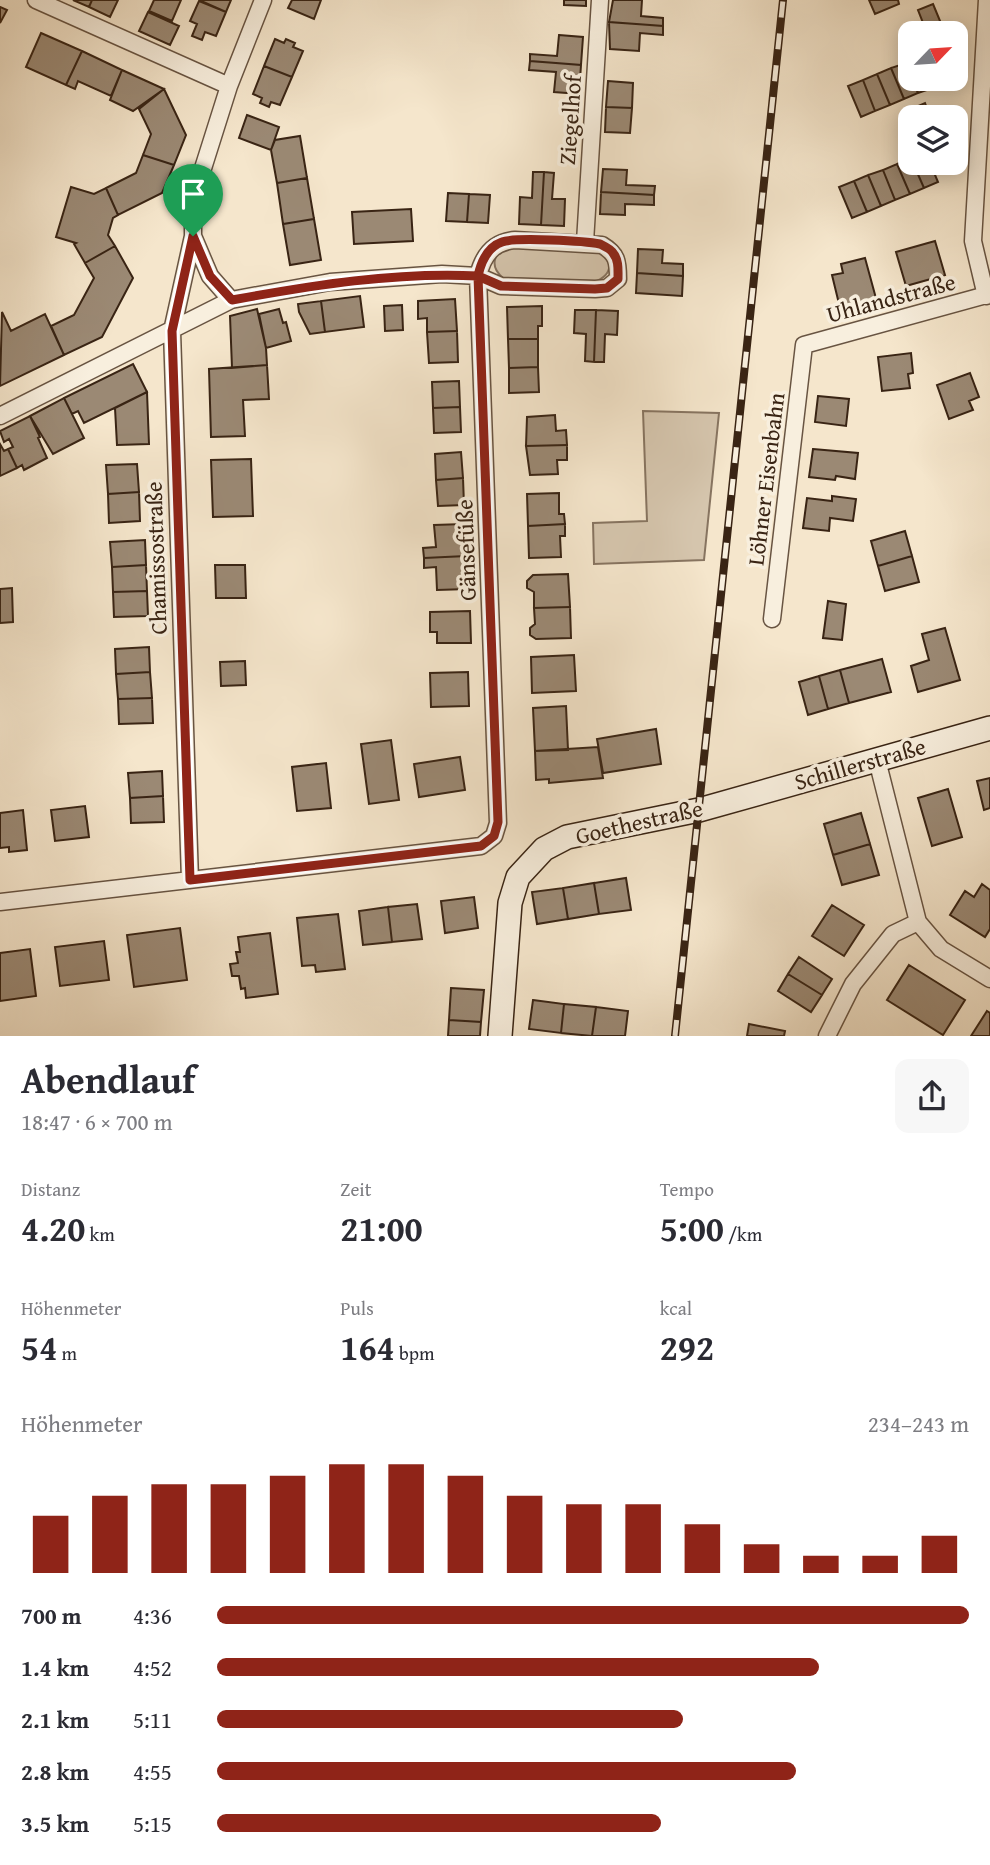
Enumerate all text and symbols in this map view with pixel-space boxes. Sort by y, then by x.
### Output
north arrow [898,21,968,91]
map controls [898,21,968,175]
street label: Ziegelhof [550,71,589,166]
button: layers [898,105,968,175]
pin [163,164,223,236]
icon: arrive [174,175,212,213]
street label: Uhlandstraße [823,264,959,331]
street label: Löhner Eisenbahn [739,391,792,567]
street label: Chamissostraße [136,481,175,635]
street label: Gänsefüße [447,499,484,601]
street label: Schillerstraße [790,729,929,798]
street label: Goethestraße [572,791,706,852]
text: Abendlauf [21,1051,195,1107]
button: share [895,1059,969,1133]
text: 18:47 · 6 × 700 m [21,1105,173,1138]
text: Distanz [21,1175,80,1203]
text: Zeit [340,1175,371,1203]
text: Tempo [660,1175,714,1203]
text: 4.20 [21,1203,85,1254]
text: 21:00 [340,1203,423,1254]
text: 5:00 [660,1203,724,1254]
text: km [85,1220,115,1248]
text: /km [724,1220,762,1248]
text: Höhenmeter [21,1294,121,1322]
text: Puls [340,1294,374,1322]
text: kcal [660,1294,692,1322]
text: 54 [21,1322,57,1373]
text: 164 [340,1322,395,1373]
text: 292 [660,1322,714,1373]
text: m [57,1339,77,1367]
text: bpm [395,1339,435,1367]
text: Höhenmeter [21,1407,143,1440]
text: 234–243 m [868,1407,969,1440]
text: 700 m [21,1599,82,1632]
text: 4:36 [133,1599,172,1632]
text: 1.4 km [21,1651,89,1684]
text: 4:52 [133,1651,172,1684]
text: 2.1 km [21,1703,89,1736]
text: 5:11 [133,1703,172,1736]
text: 2.8 km [21,1755,89,1788]
text: 4:55 [133,1755,172,1788]
text: 3.5 km [21,1807,89,1840]
text: 5:15 [133,1807,172,1840]

